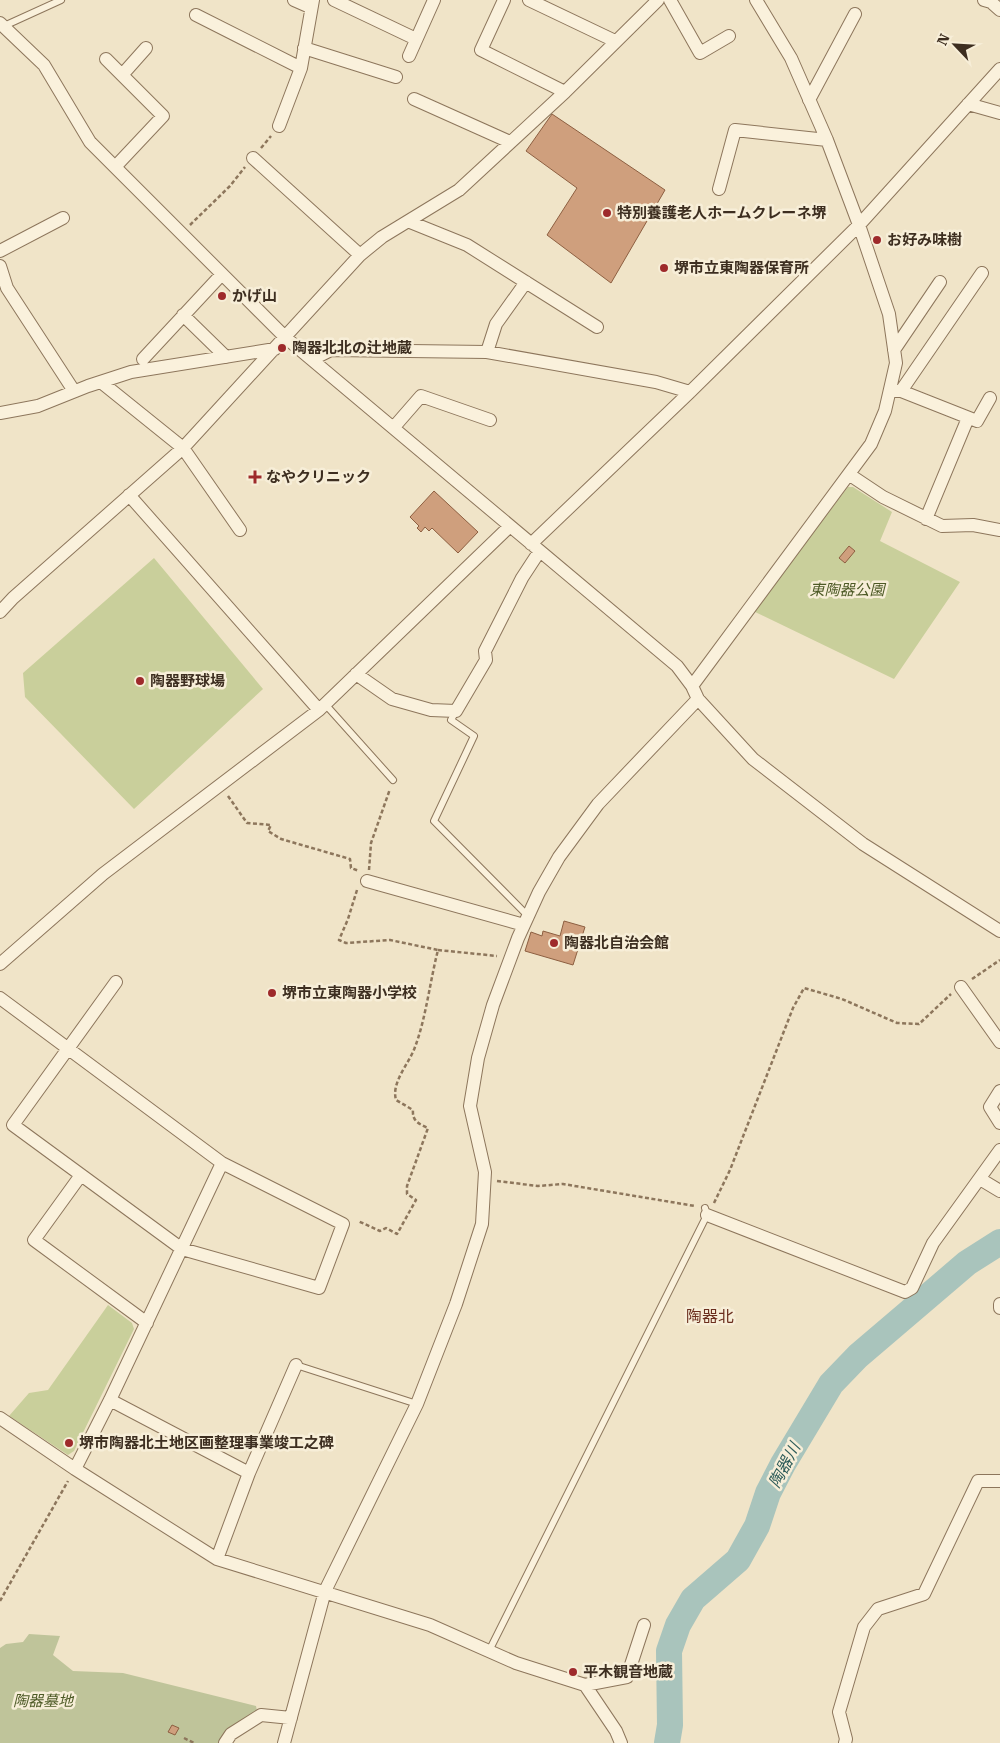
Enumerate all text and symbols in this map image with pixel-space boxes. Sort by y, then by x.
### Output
north arrow [930,20,980,70]
text: N [934,31,953,48]
place label: 特別養護老人ホームクレーネ堺 [617,204,827,222]
marker: 特別養護老人ホームクレーネ堺 [601,207,613,219]
place label: お好み味樹 [887,231,962,249]
marker: お好み味樹 [871,234,883,246]
place label: 堺市立東陶器保育所 [674,259,809,277]
marker: 堺市立東陶器保育所 [658,262,670,274]
place label: かげ山 [232,287,277,305]
marker: かげ山 [216,290,228,302]
place label: 陶器北北の辻地蔵 [292,339,412,357]
marker: 陶器北北の辻地蔵 [276,342,288,354]
place label: なやクリニック [266,468,371,486]
marker: なやクリニック [248,470,262,484]
park label: 東陶器公園 [809,581,886,599]
place label: 陶器野球場 [150,672,225,690]
marker: 陶器野球場 [134,675,146,687]
place label: 陶器北自治会館 [564,934,669,952]
marker: 陶器北自治会館 [548,937,560,949]
place label: 堺市立東陶器小学校 [282,984,417,1002]
marker: 堺市立東陶器小学校 [266,987,278,999]
district label: 陶器北 [686,1307,734,1326]
place label: 堺市陶器北土地区画整理事業竣工之碑 [79,1434,334,1452]
marker: 堺市陶器北土地区画整理事業竣工之碑 [63,1437,75,1449]
water label: 陶器川 [765,1438,805,1491]
place label: 平木観音地蔵 [583,1663,673,1681]
marker: 平木観音地蔵 [567,1666,579,1678]
park label: 陶器墓地 [13,1692,75,1710]

